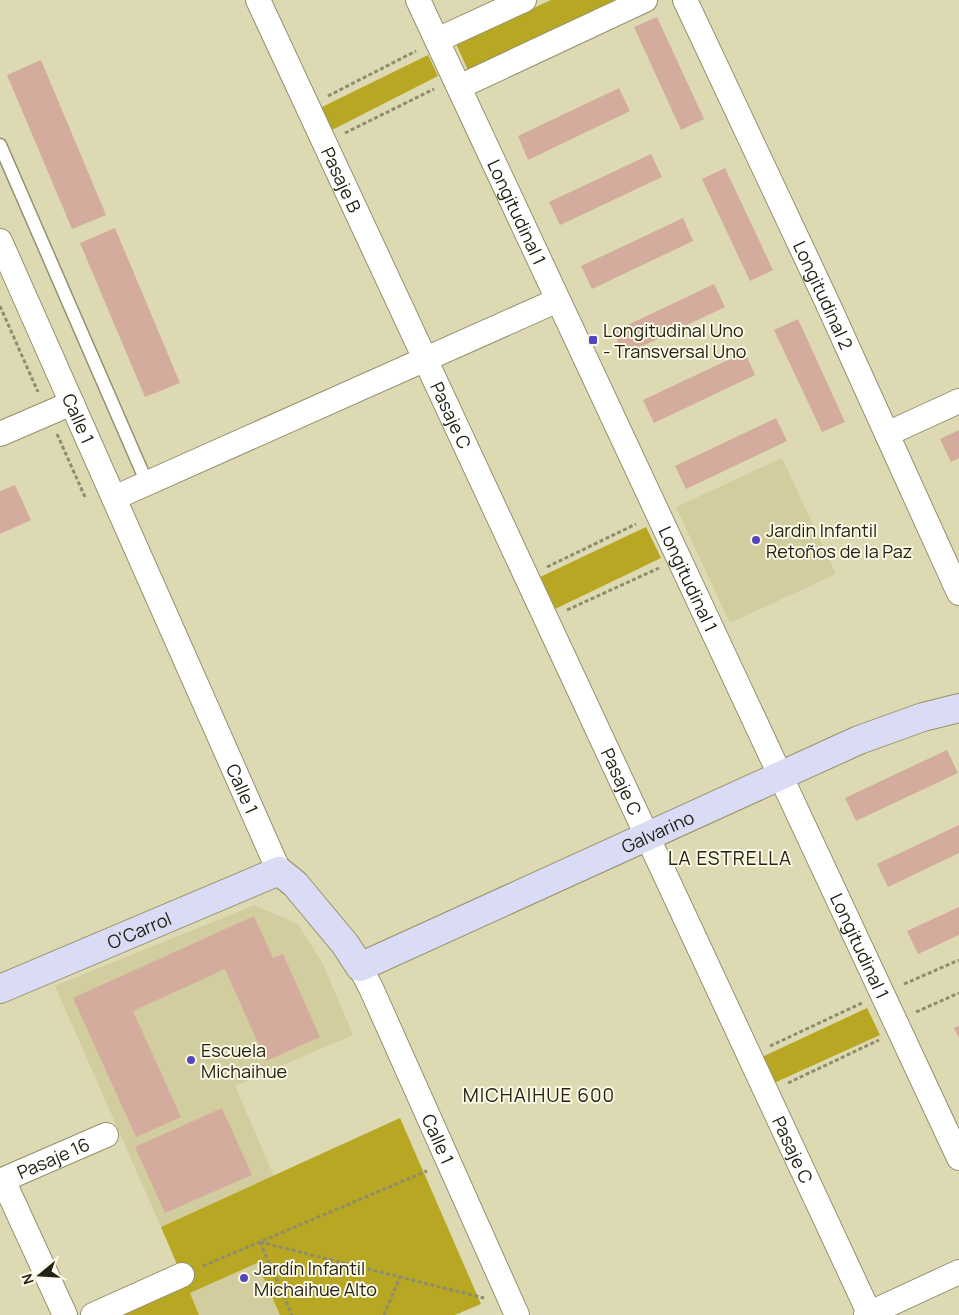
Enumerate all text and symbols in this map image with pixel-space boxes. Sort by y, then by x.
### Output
street label: Pasaje B [316,143,367,216]
street label: Longitudinal 1 [482,155,552,269]
street label: Longitudinal 2 [788,237,859,353]
place label: Longitudinal Uno - Transversal Uno [603,318,747,363]
marker: Longitudinal Uno - Transversal Uno [587,334,599,346]
street label: Pasaje C [425,378,477,453]
street label: Calle 1 [57,390,100,447]
place label: Jardin Infantil Retoños de la Paz [766,518,912,563]
street label: Longitudinal 1 [654,522,723,636]
marker: Jardin Infantil Retoños de la Paz [750,534,762,546]
street label: Pasaje C [596,744,648,819]
street label: Calle 1 [221,760,264,818]
street label: Galvarino [617,805,698,859]
district label: LA ESTRELLA [668,845,792,871]
street label: Longitudinal 1 [825,889,895,1002]
street label: O'Carrol [103,906,175,954]
place label: Escuela Michaihue [201,1038,287,1083]
marker: Escuela Michaihue [185,1054,197,1066]
district label: MICHAIHUE 600 [463,1082,615,1108]
street label: Calle 1 [417,1110,460,1168]
street label: Pasaje C [767,1112,819,1187]
street label: Pasaje 16 [13,1132,93,1184]
north arrow [15,1250,65,1300]
place label: Jardín Infantil Michaihue Alto [254,1256,377,1301]
text: N [17,1271,38,1287]
marker: Jardín Infantil Michaihue Alto [238,1272,250,1284]

